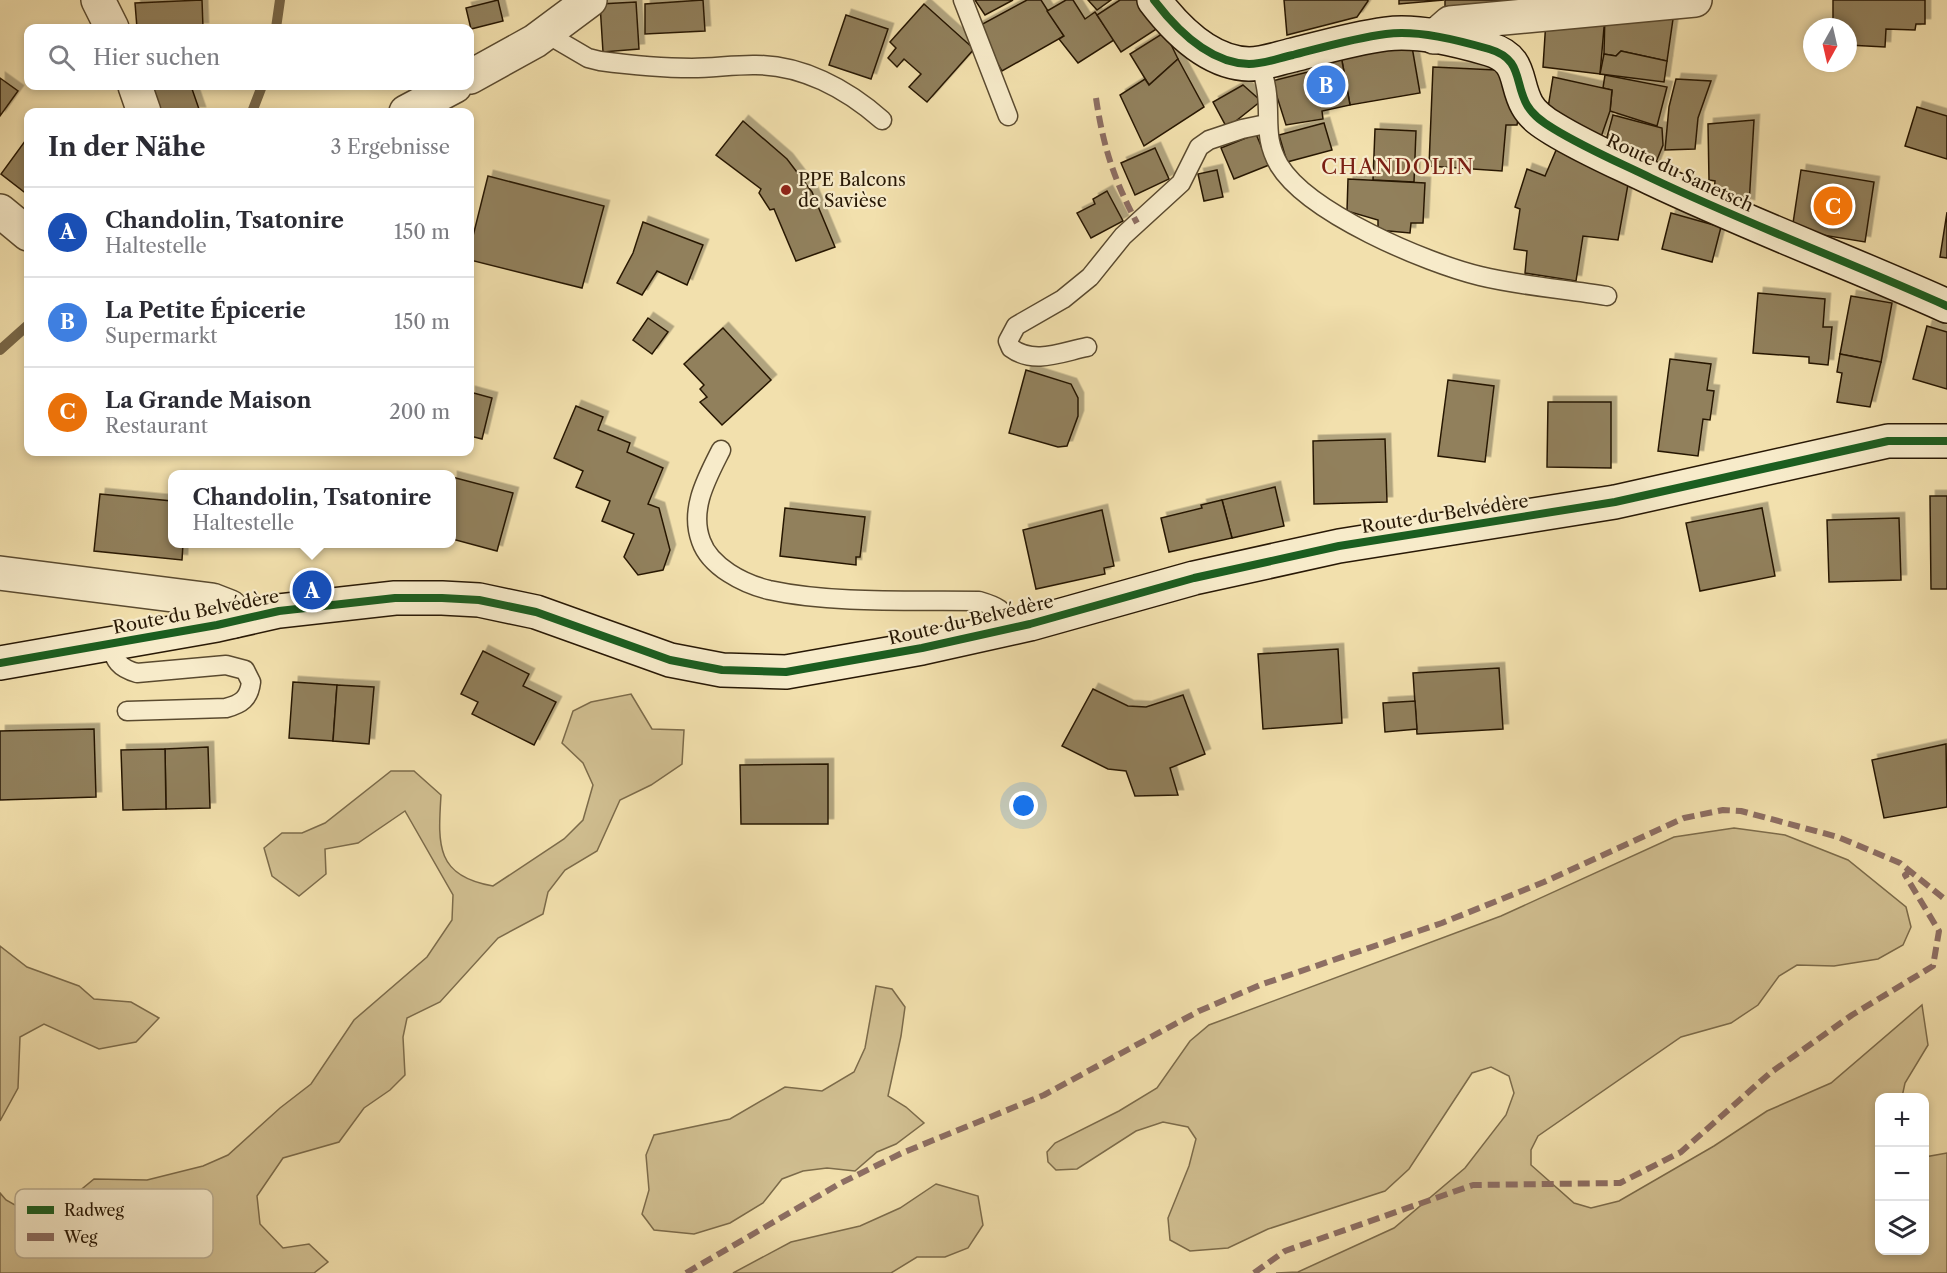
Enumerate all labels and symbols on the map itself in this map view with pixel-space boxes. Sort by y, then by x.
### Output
north arrow [1803,18,1857,72]
pin: B [1306,62,1346,107]
street label: Route du Sanetsch [1603,129,1757,217]
district label: CHANDOLIN [1321,154,1475,179]
place label: PPE Balcons de Savièse [798,169,906,212]
marker: PPE Balcons de Savièse [779,183,793,197]
pin: C [1814,184,1852,228]
street label: Route du Belvédère [1360,490,1530,538]
pin: A [292,568,332,612]
street label: Route du Belvédère [111,585,281,639]
street label: Route du Belvédère [886,590,1056,650]
your location [1009,791,1038,820]
legend [15,1189,213,1258]
text: Radweg [64,1200,124,1220]
text: Weg [63,1227,98,1247]

